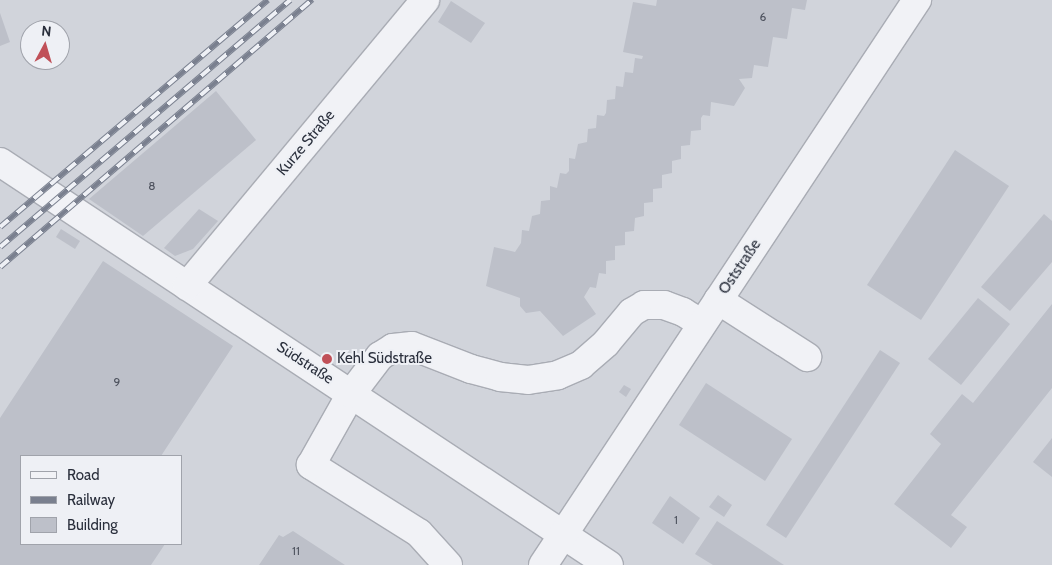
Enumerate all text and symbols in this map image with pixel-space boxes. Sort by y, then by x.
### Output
house number: 6 [760,10,766,24]
north arrow [20,20,70,70]
text: N [41,22,52,41]
street label: Kurze Straße [273,106,339,180]
house number: 8 [148,179,156,193]
street label: Oststraße [715,236,765,298]
street label: Südstraße [273,338,337,388]
place label: Kehl Südstraße [337,350,432,368]
marker: Kehl Südstraße [321,353,333,365]
house number: 9 [114,375,120,389]
legend [20,455,182,545]
text: Road [67,466,100,484]
text: Railway [67,491,115,509]
house number: 1 [674,513,678,527]
text: Building [67,516,118,534]
house number: 11 [292,544,300,558]

